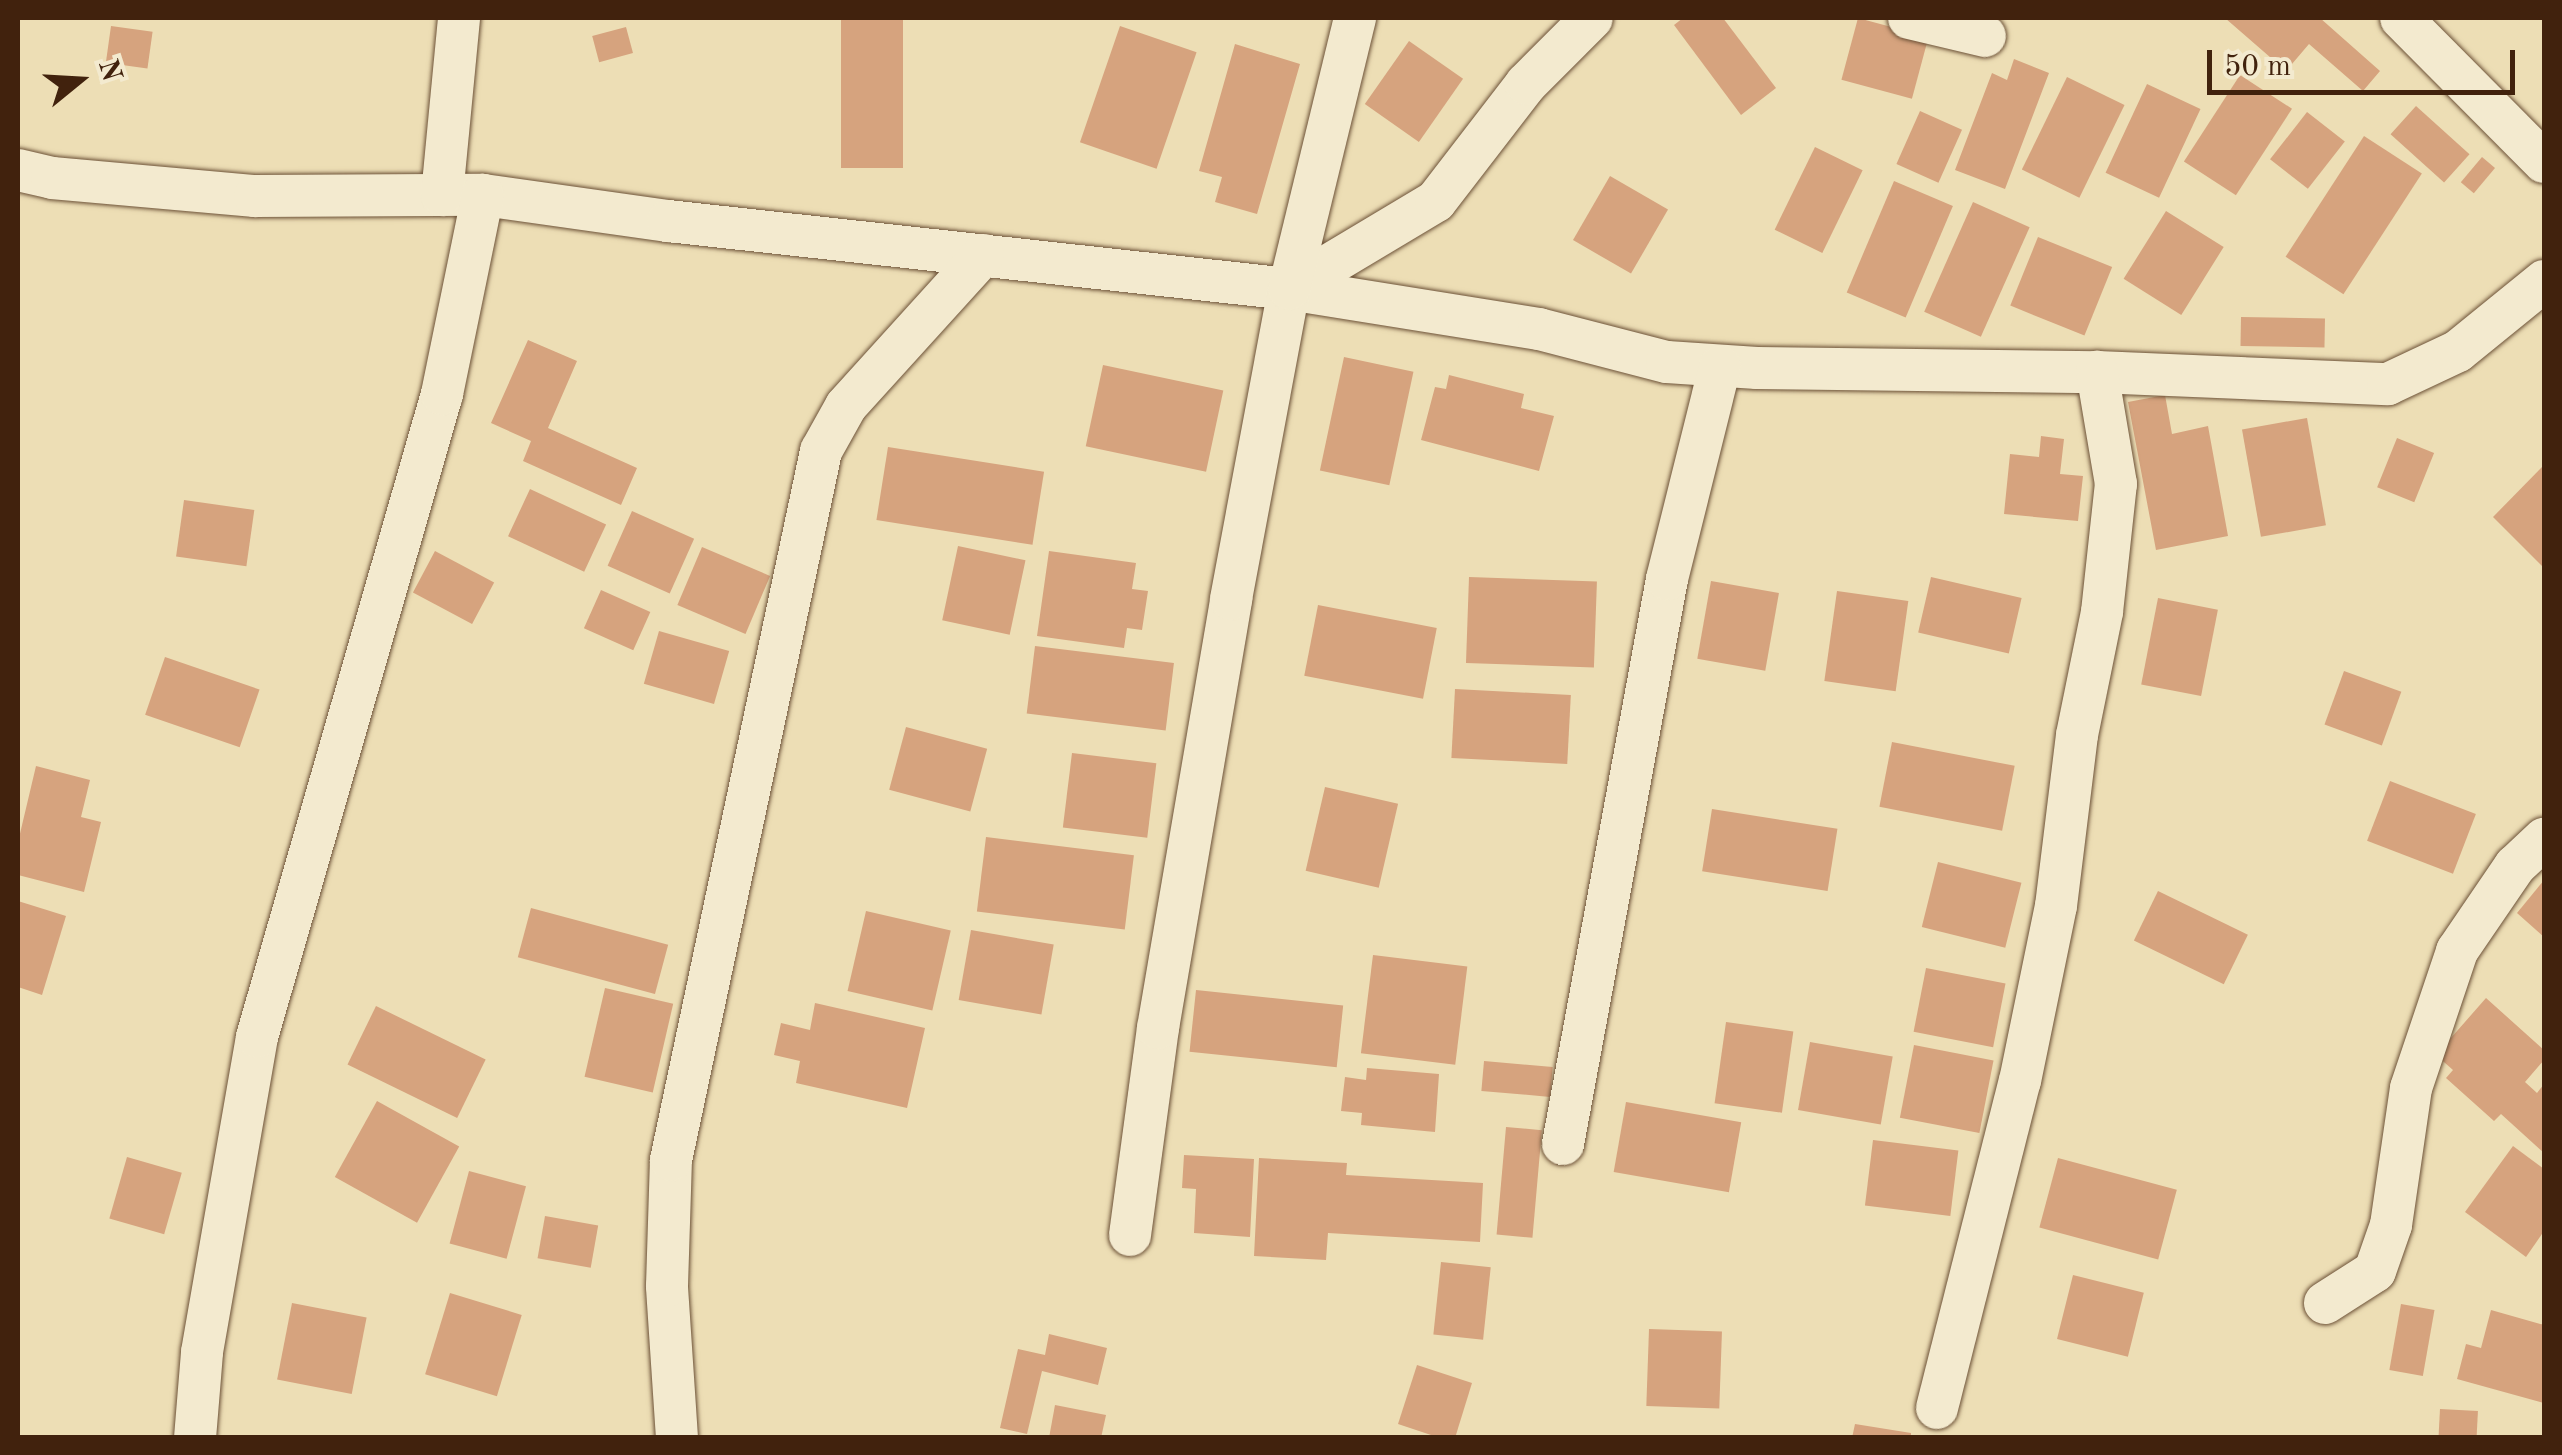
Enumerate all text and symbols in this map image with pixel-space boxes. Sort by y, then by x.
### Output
north arrow [30,30,130,130]
scale bar [2212,30,2520,92]
text: 50 m [2224,52,2291,82]
text: N [92,56,125,85]

